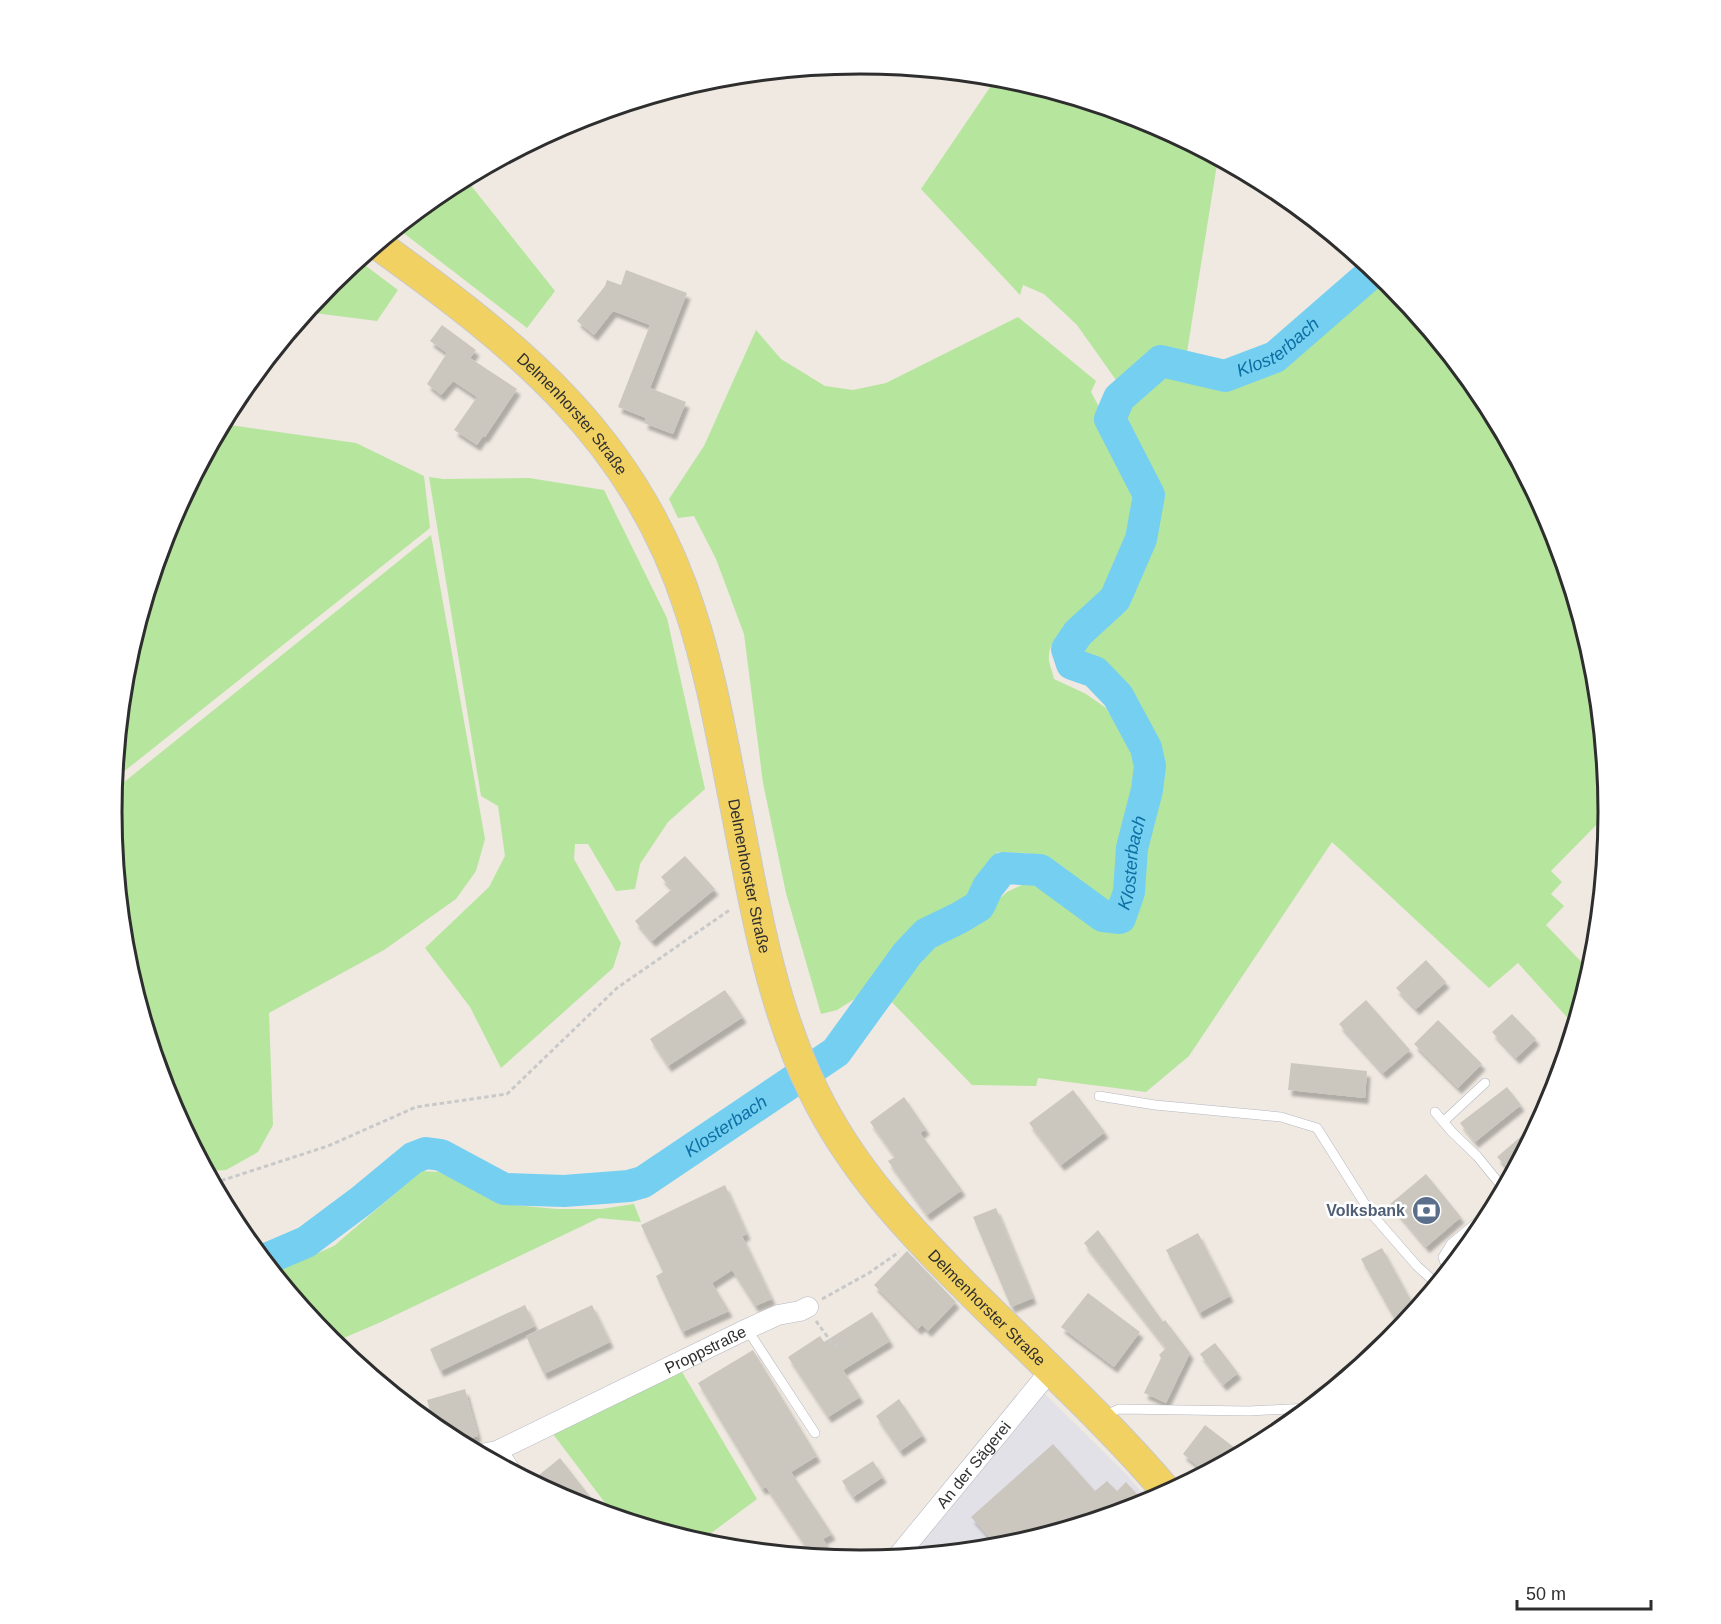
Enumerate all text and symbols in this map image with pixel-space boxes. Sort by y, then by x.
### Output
water label: Klosterbach [1234,313,1323,381]
street label: Delmenhorster Straße [514,350,631,478]
street label: Delmenhorster Straße [725,797,773,955]
water label: Klosterbach [1114,814,1150,912]
water label: Klosterbach [681,1091,771,1161]
bank icon: Volksbank [1410,1194,1442,1226]
place label: Volksbank [1326,1202,1405,1219]
street label: Delmenhorster Straße [925,1246,1049,1369]
street label: Proppstraße [662,1323,749,1377]
street label: An der Sägerei [933,1418,1014,1511]
scale bar [1517,1573,1650,1611]
text: 50 m [1526,1584,1566,1604]

